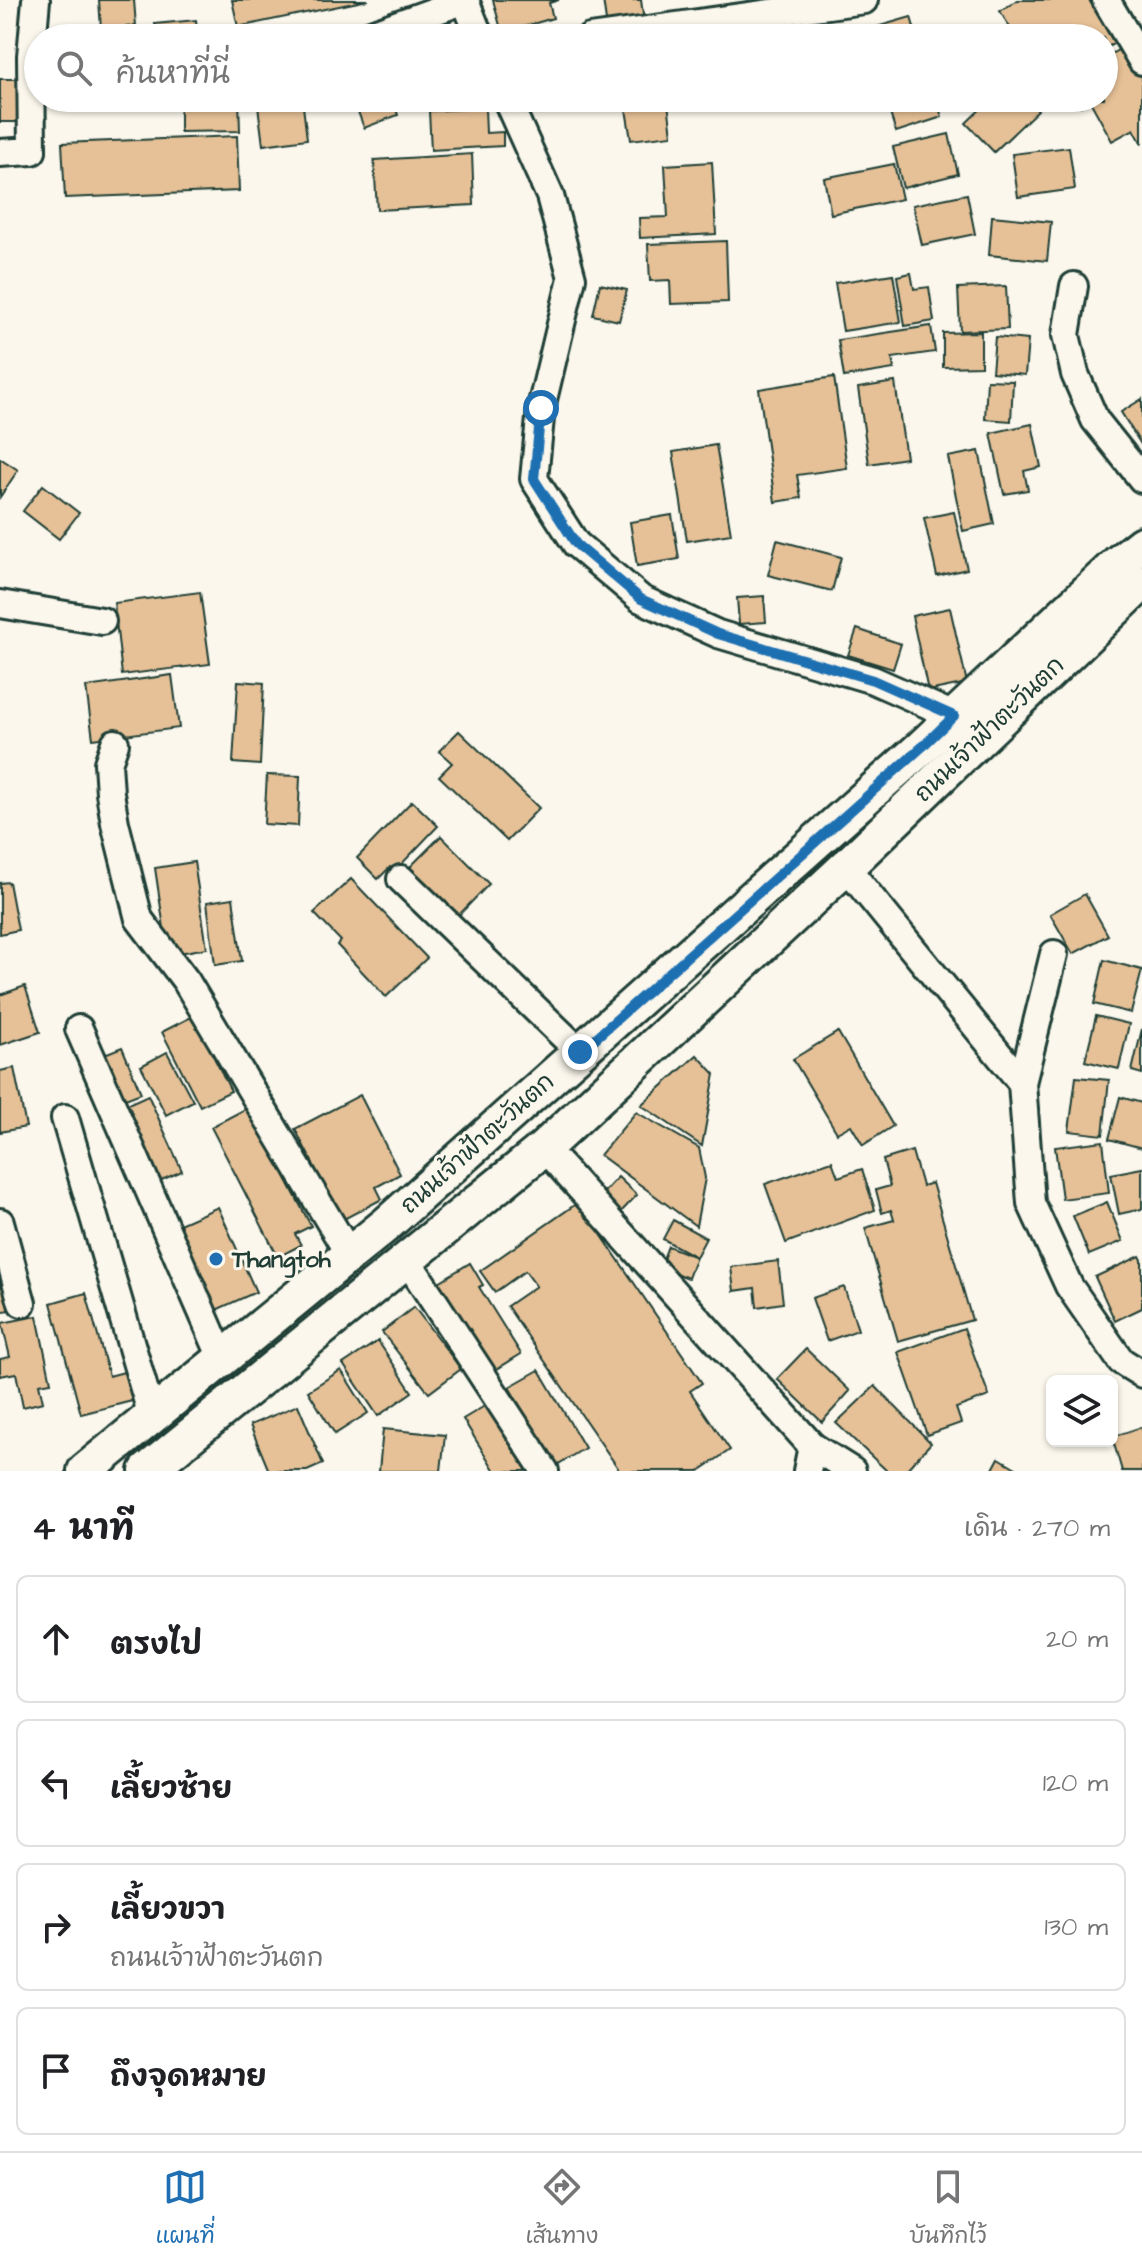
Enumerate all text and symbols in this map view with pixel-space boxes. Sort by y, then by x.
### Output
search box [24,24,1118,112]
icon: search [52,46,96,90]
text: ค้นหาที่นี่ [116,53,230,95]
route start [523,390,559,426]
street label: ถนนเจ้าฟ้าตะวันตก [907,649,1072,810]
route end [562,1034,598,1070]
street label: ถนนเจ้าฟ้าตะวันตก [393,1065,562,1222]
place label: Thangtoh [231,1243,332,1278]
marker: Thangtoh [207,1250,225,1268]
map controls [1046,1375,1118,1447]
button: layers [1046,1375,1118,1447]
text: 4 นาที [32,1505,134,1553]
text: เดิน · 270 m [964,1510,1110,1546]
icon: ahead [34,1617,78,1661]
text: 20 m [1046,1621,1108,1657]
text: ตรงไป [110,1624,202,1666]
icon: left [34,1761,78,1805]
text: 120 m [1043,1765,1108,1801]
text: เลี้ยวซ้าย [110,1768,232,1810]
text: เลี้ยวขวา [110,1889,225,1931]
icon: right [34,1905,78,1949]
text: 130 m [1044,1909,1108,1945]
text: ถนนเจ้าฟ้าตะวันตก [110,1940,323,1976]
icon: arrive [34,2049,78,2093]
text: ถึงจุดหมาย [110,2056,267,2098]
tab: แผนที่ [155,2165,215,2252]
tab: เส้นทาง [526,2165,598,2252]
tab: บันทึกไว้ [909,2165,987,2252]

